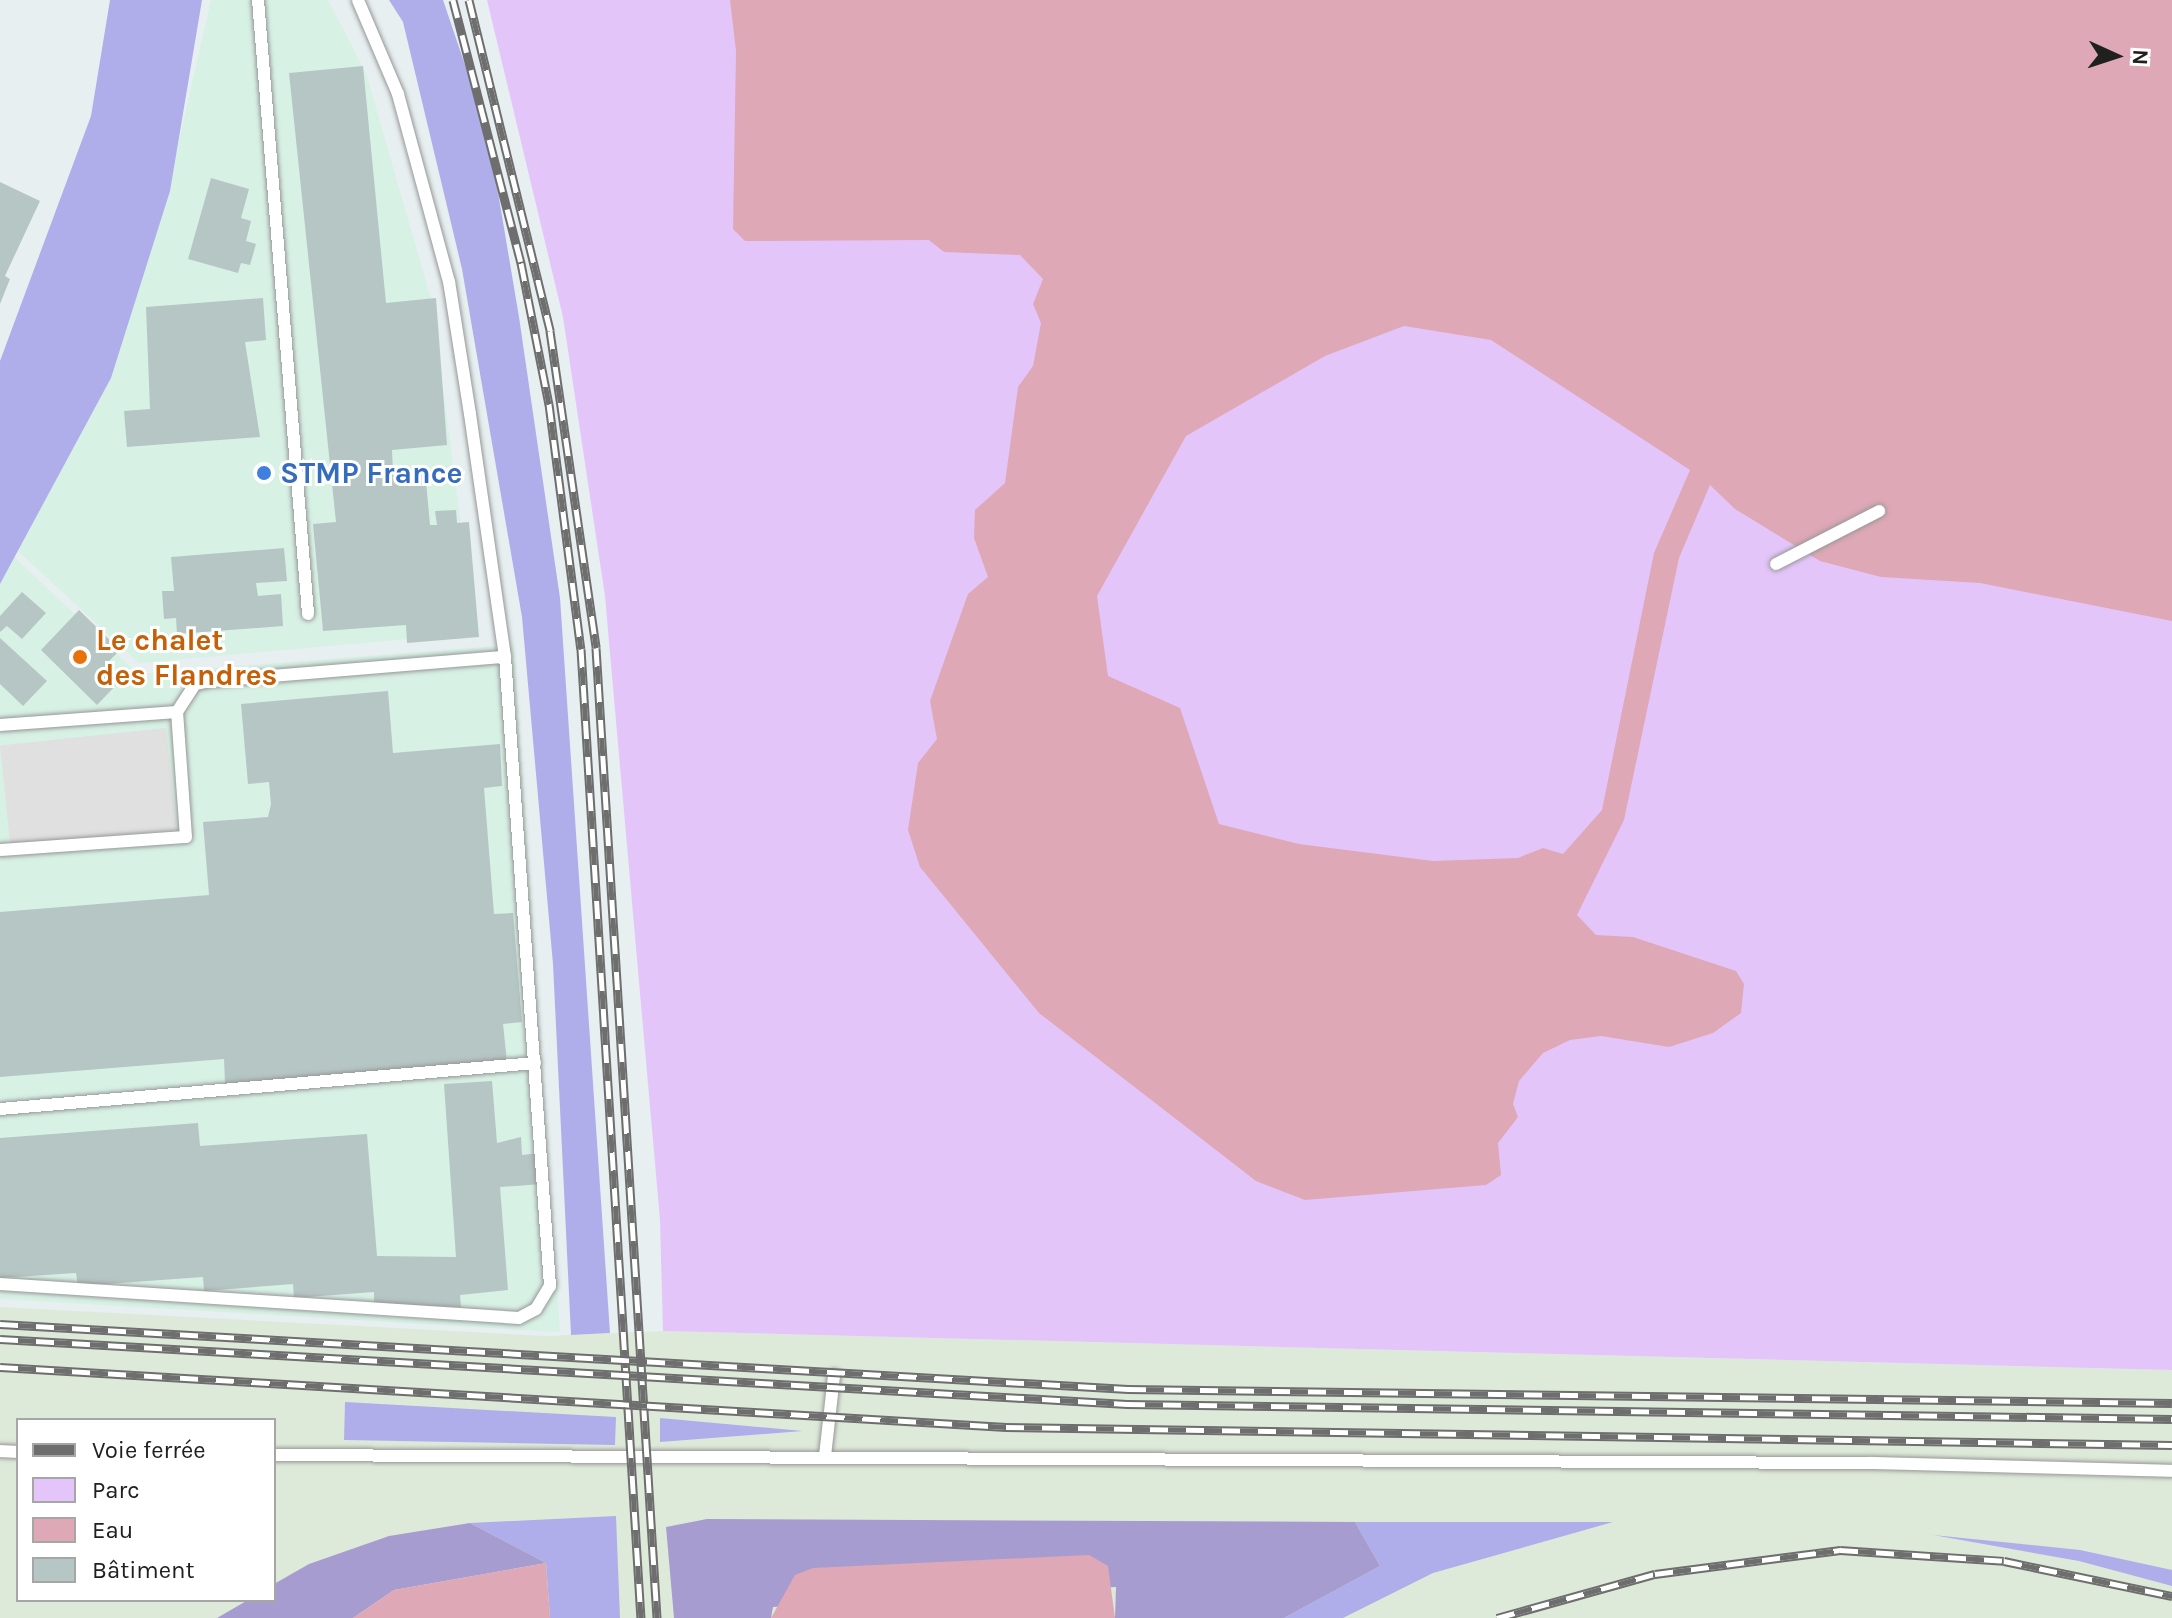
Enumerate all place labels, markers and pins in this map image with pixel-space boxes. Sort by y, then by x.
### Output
place label: STMP France [280,455,463,491]
marker: STMP France [255,464,273,482]
place label: Le chalet des Flandres [96,622,277,692]
marker: Le chalet des Flandres [71,648,89,666]

